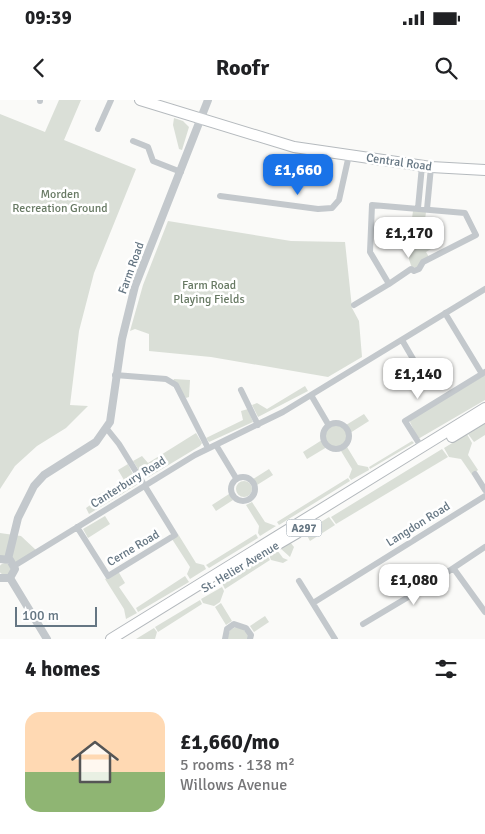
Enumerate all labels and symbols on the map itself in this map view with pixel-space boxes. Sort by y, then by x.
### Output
street label: Central Road [365,150,433,175]
pin: £1,660 [257,154,339,196]
park label: Morden Recreation Ground [12,187,108,216]
pin: £1,170 [368,216,450,259]
street label: Farm Road [115,240,148,296]
park label: Farm Road Playing Fields [173,278,245,307]
pin: £1,140 [377,358,459,400]
street label: Canterbury Road [88,453,169,512]
street label: Langdon Road [384,499,453,550]
road number: A297 [286,519,322,536]
street label: Cerne Road [104,527,162,570]
street label: St. Helier Avenue [199,538,282,597]
pin: £1,080 [373,564,455,606]
scale bar [15,604,98,627]

